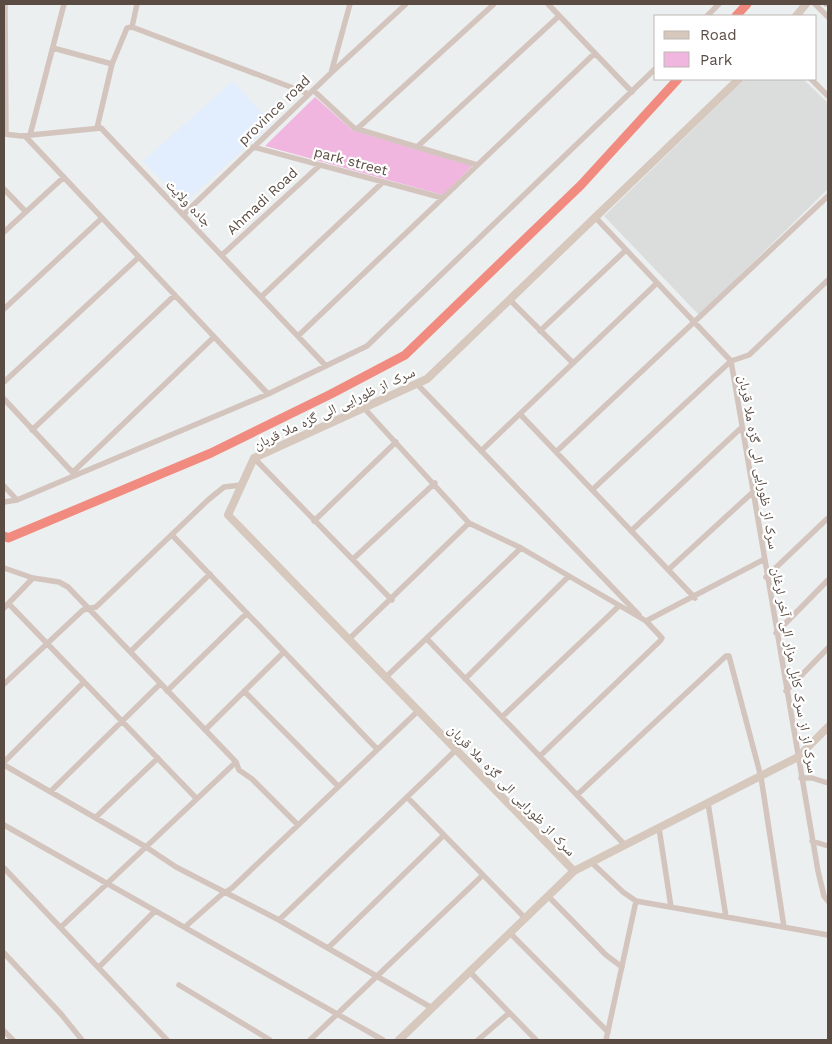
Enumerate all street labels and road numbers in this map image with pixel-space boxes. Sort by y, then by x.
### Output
street label: province road [235,72,313,148]
street label: park street [313,144,390,179]
street label: Ahmadi Road [223,164,301,238]
street label: جاده ولایت [162,176,215,230]
street label: سرک از ظورایی الی گزه ملا قربان [251,363,418,453]
street label: سرک از ظورایی الی گزه ملا قربان [735,374,782,550]
street label: سرک از از سرک کابل مزار الی آخر لرغان [768,566,821,775]
street label: سرک از ظورایی الی گزه ملا قربان [444,721,579,860]

